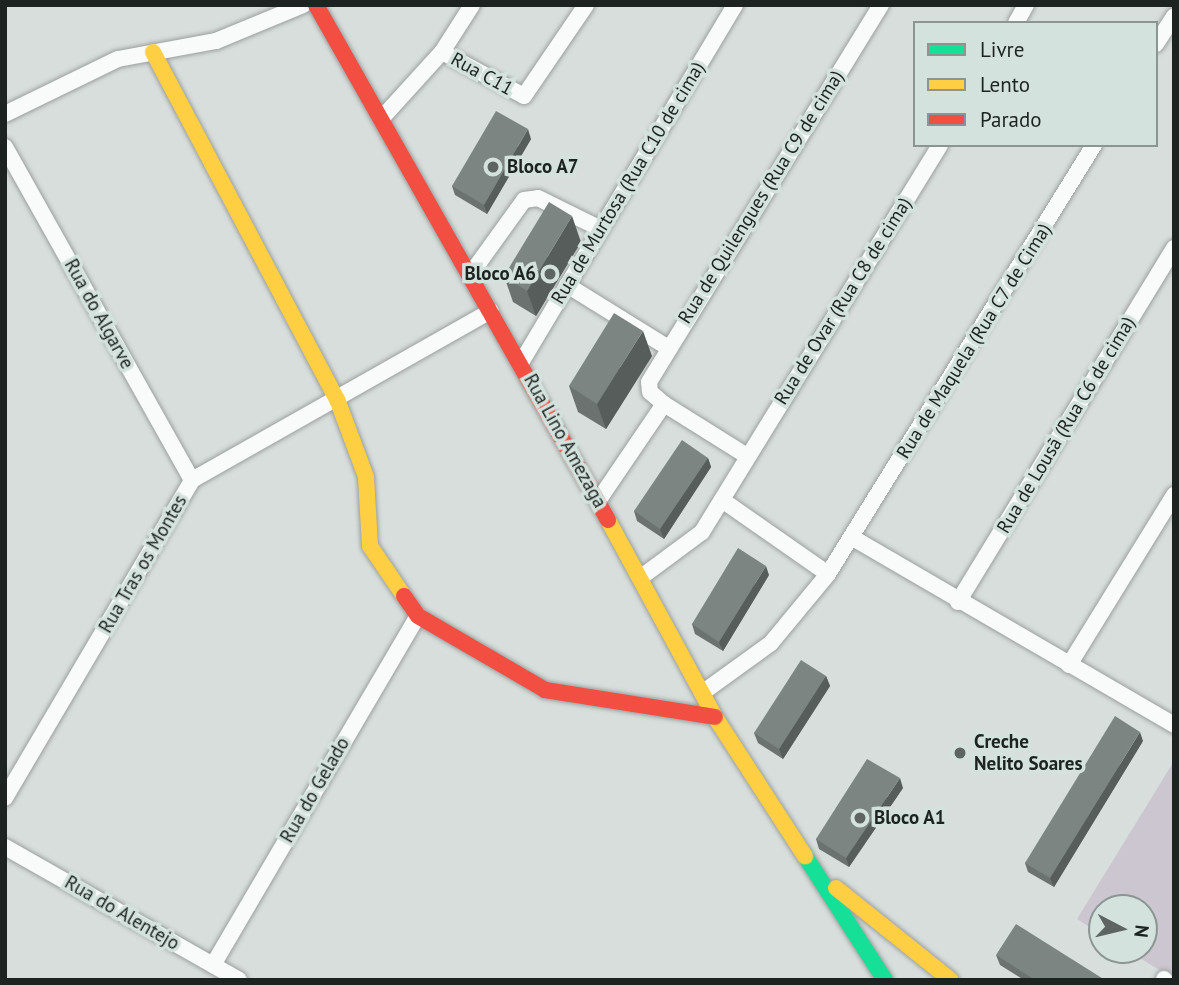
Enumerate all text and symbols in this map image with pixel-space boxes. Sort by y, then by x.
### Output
legend [913,21,1158,147]
text: Livre [980,36,1024,63]
street label: Rua C11 [447,48,517,100]
street label: Rua de Murtosa (Rua C10 de cima) [546,58,710,308]
street label: Rua de Quilengues (Rua C9 de cima) [673,66,849,328]
text: Lento [980,71,1030,98]
text: Parado [980,106,1042,133]
place label: Bloco A7 [507,156,579,178]
marker: Bloco A7 [485,159,501,175]
street label: Rua de Ovar (Rua C8 de cima) [770,193,916,409]
street label: Rua de Maquela (Rua C7 de Cima) [892,219,1056,463]
street label: Rua do Algarve [59,255,139,373]
place label: Bloco A6 [464,263,536,285]
marker: Bloco A6 [542,266,558,282]
street label: Rua de Lousã (Rua C6 de cima) [992,313,1140,537]
street label: Rua Lino Amezaga [519,370,611,512]
street label: Rua Tras os Montes [94,491,192,637]
place label: Creche Nelito Soares [974,731,1082,775]
street label: Rua do Gelado [276,733,354,847]
marker: Creche Nelito Soares [952,745,968,761]
place label: Bloco A1 [874,807,946,829]
marker: Bloco A1 [852,810,868,826]
street label: Rua do Alentejo [60,871,184,955]
north arrow [1088,894,1158,964]
text: N [1129,924,1155,939]

